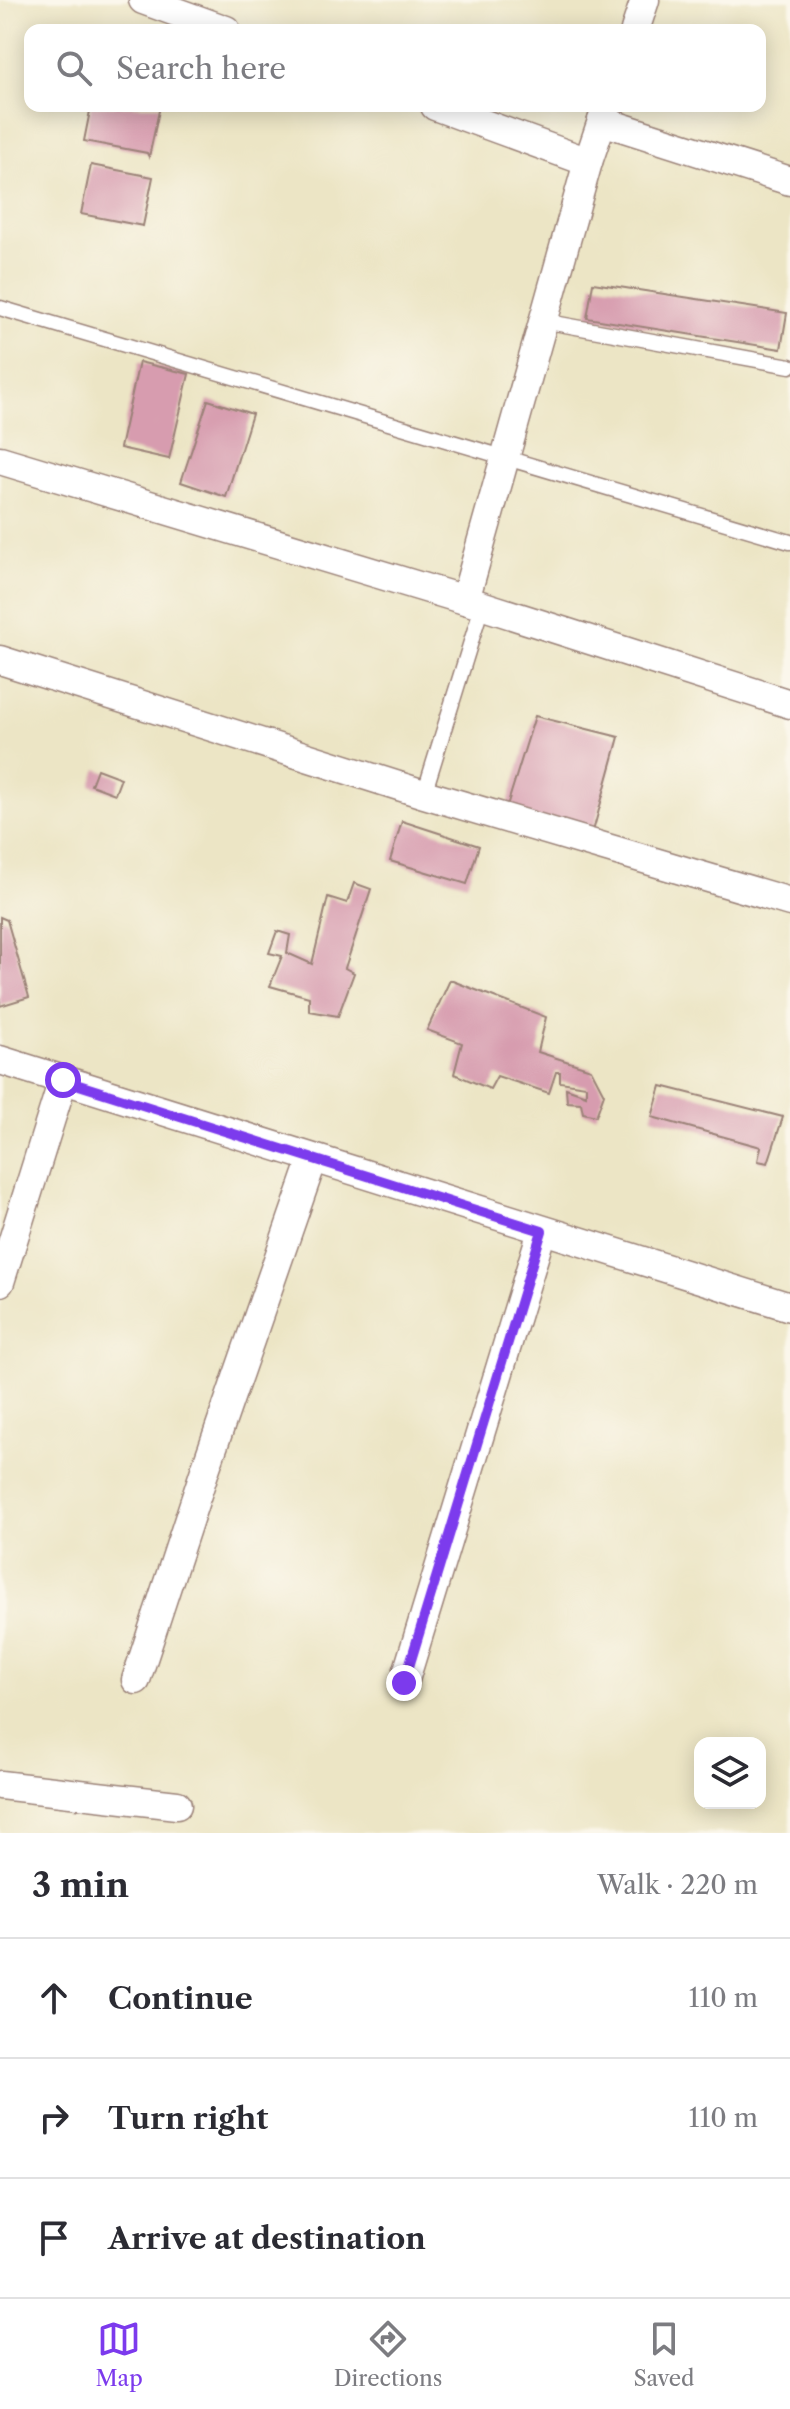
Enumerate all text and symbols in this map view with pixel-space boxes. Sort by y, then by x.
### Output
search box [24,24,766,112]
icon: search [52,46,96,90]
text: Search here [116,50,286,87]
route start [45,1062,81,1098]
route end [386,1665,422,1701]
map controls [694,1737,766,1809]
button: layers [694,1737,766,1809]
text: 3 min [32,1864,129,1906]
text: Walk · 220 m [597,1869,758,1901]
icon: ahead [32,1976,76,2020]
text: Continue [108,1980,253,2017]
text: 110 m [689,1982,758,2014]
icon: right [32,2096,76,2140]
text: Turn right [108,2100,268,2137]
text: 110 m [689,2102,758,2134]
icon: arrive [32,2216,76,2260]
text: Arrive at destination [108,2220,426,2257]
tab: Map [95,2317,143,2392]
tab: Directions [334,2317,442,2392]
tab: Saved [633,2317,694,2392]

